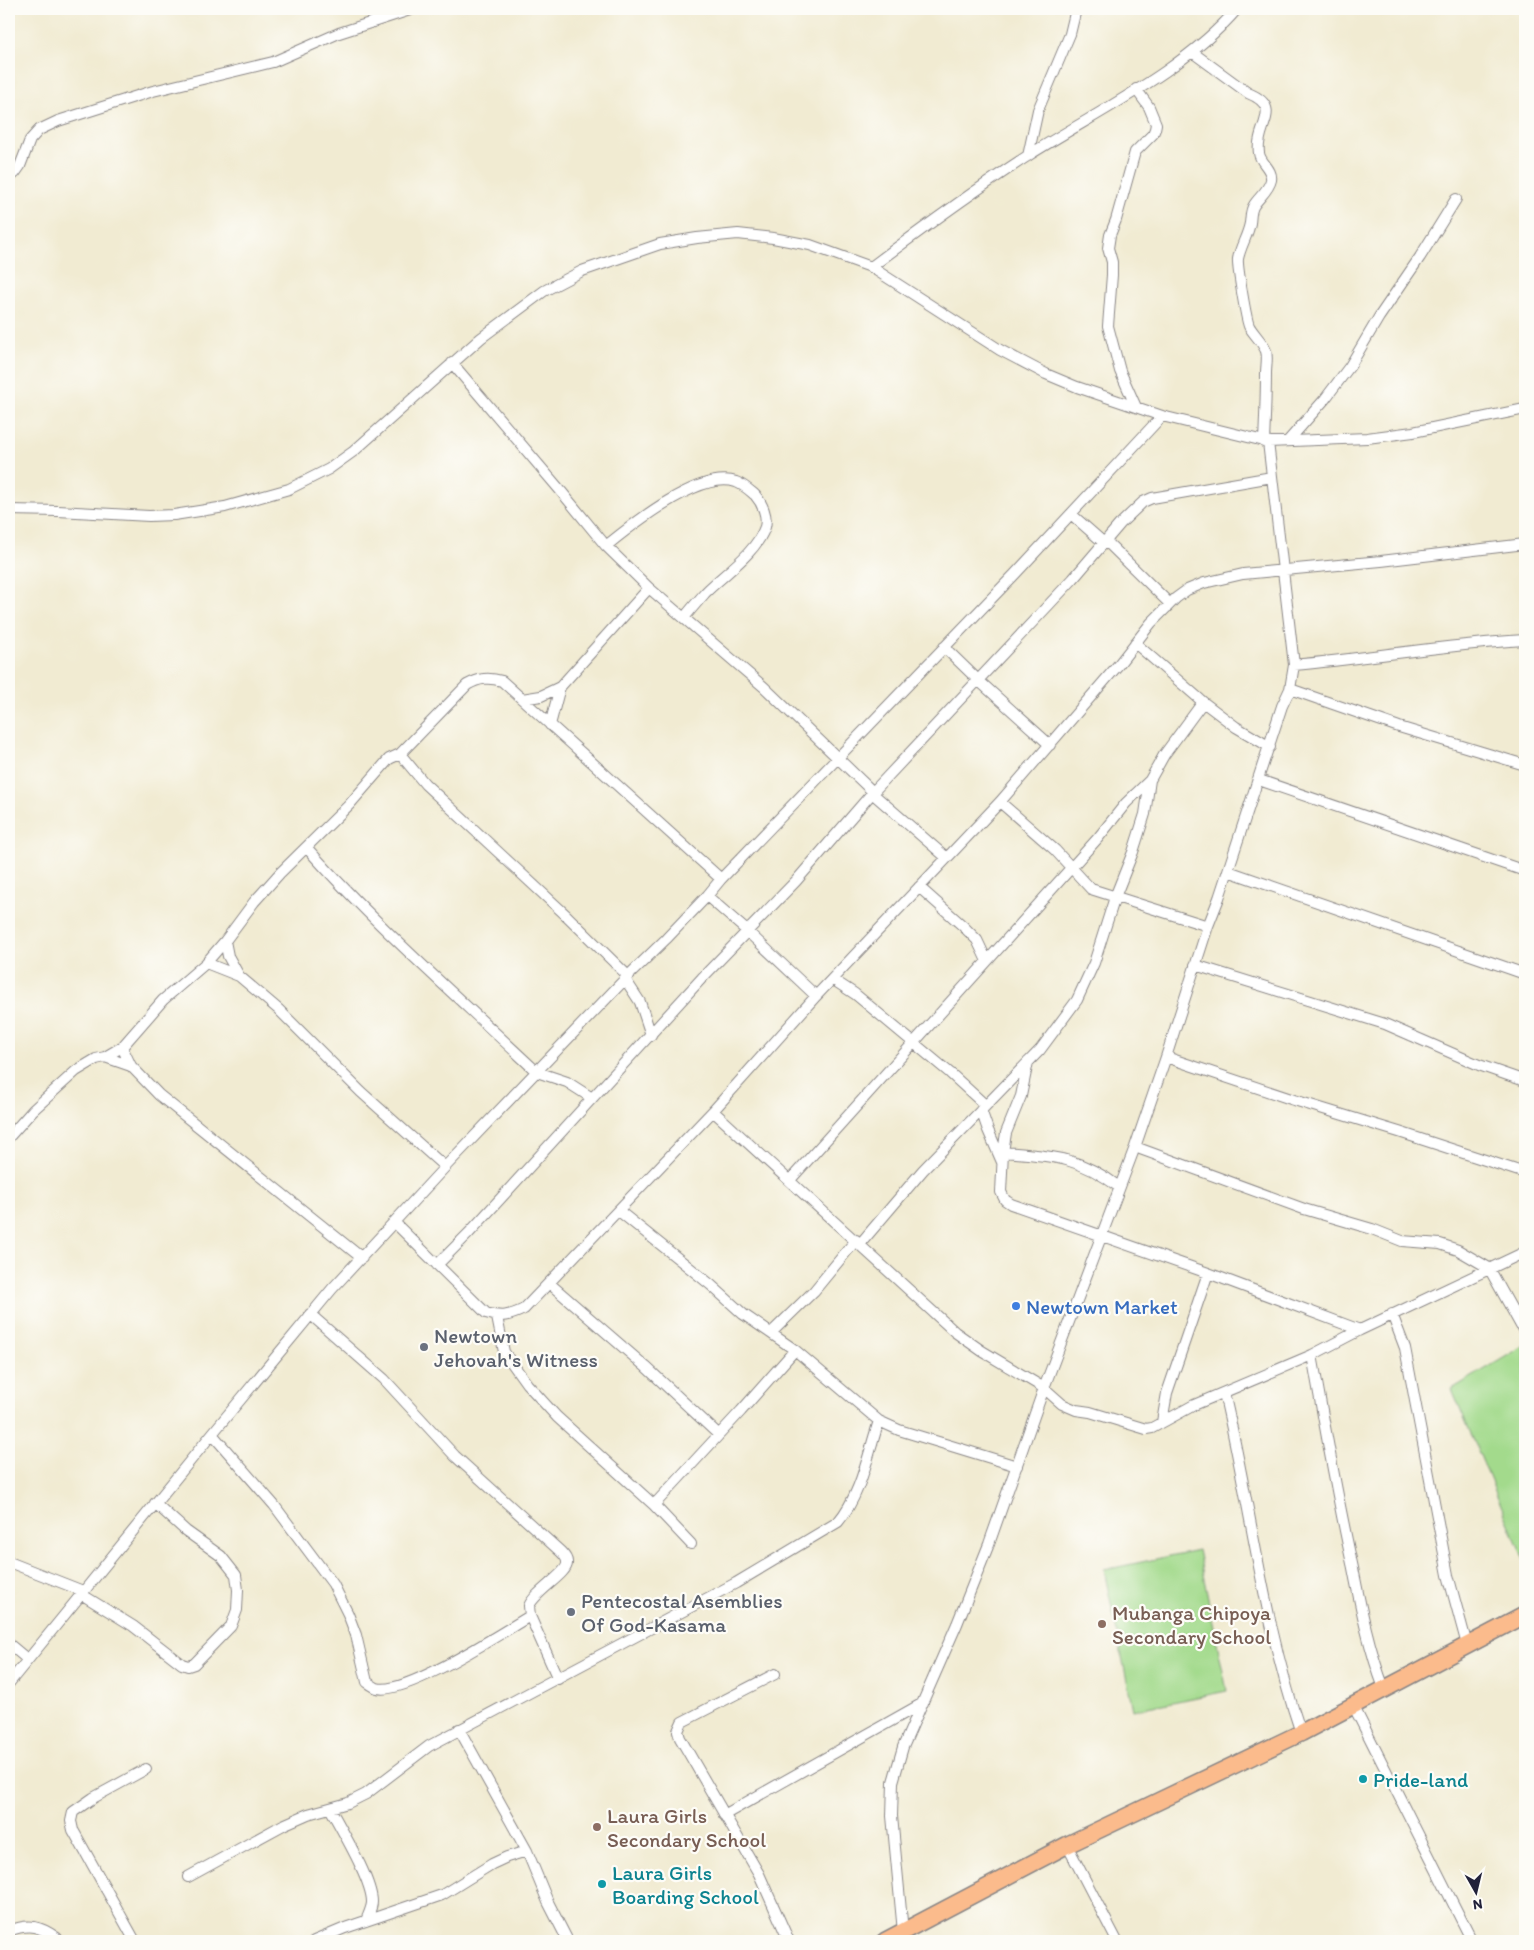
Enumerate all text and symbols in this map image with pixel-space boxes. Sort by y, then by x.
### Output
place label: Newtown Market [1026,1294,1178,1319]
marker: Newtown Market [1010,1300,1022,1312]
place label: Newtown Jehovah's Witness [434,1323,598,1372]
marker: Newtown Jehovah's Witness [418,1341,430,1353]
place label: Pentecostal Asemblies Of God-Kasama [581,1588,783,1637]
place label: Mubanga Chipoya Secondary School [1112,1600,1271,1649]
marker: Pentecostal Asemblies Of God-Kasama [565,1606,577,1618]
marker: Mubanga Chipoya Secondary School [1096,1618,1108,1630]
place label: Pride-land [1373,1767,1468,1792]
marker: Pride-land [1357,1773,1369,1785]
place label: Laura Girls Secondary School [607,1803,766,1852]
marker: Laura Girls Secondary School [591,1821,603,1833]
place label: Laura Girls Boarding School [612,1860,759,1909]
north arrow [1452,1868,1502,1918]
marker: Laura Girls Boarding School [596,1878,608,1890]
text: N [1472,1895,1484,1913]

